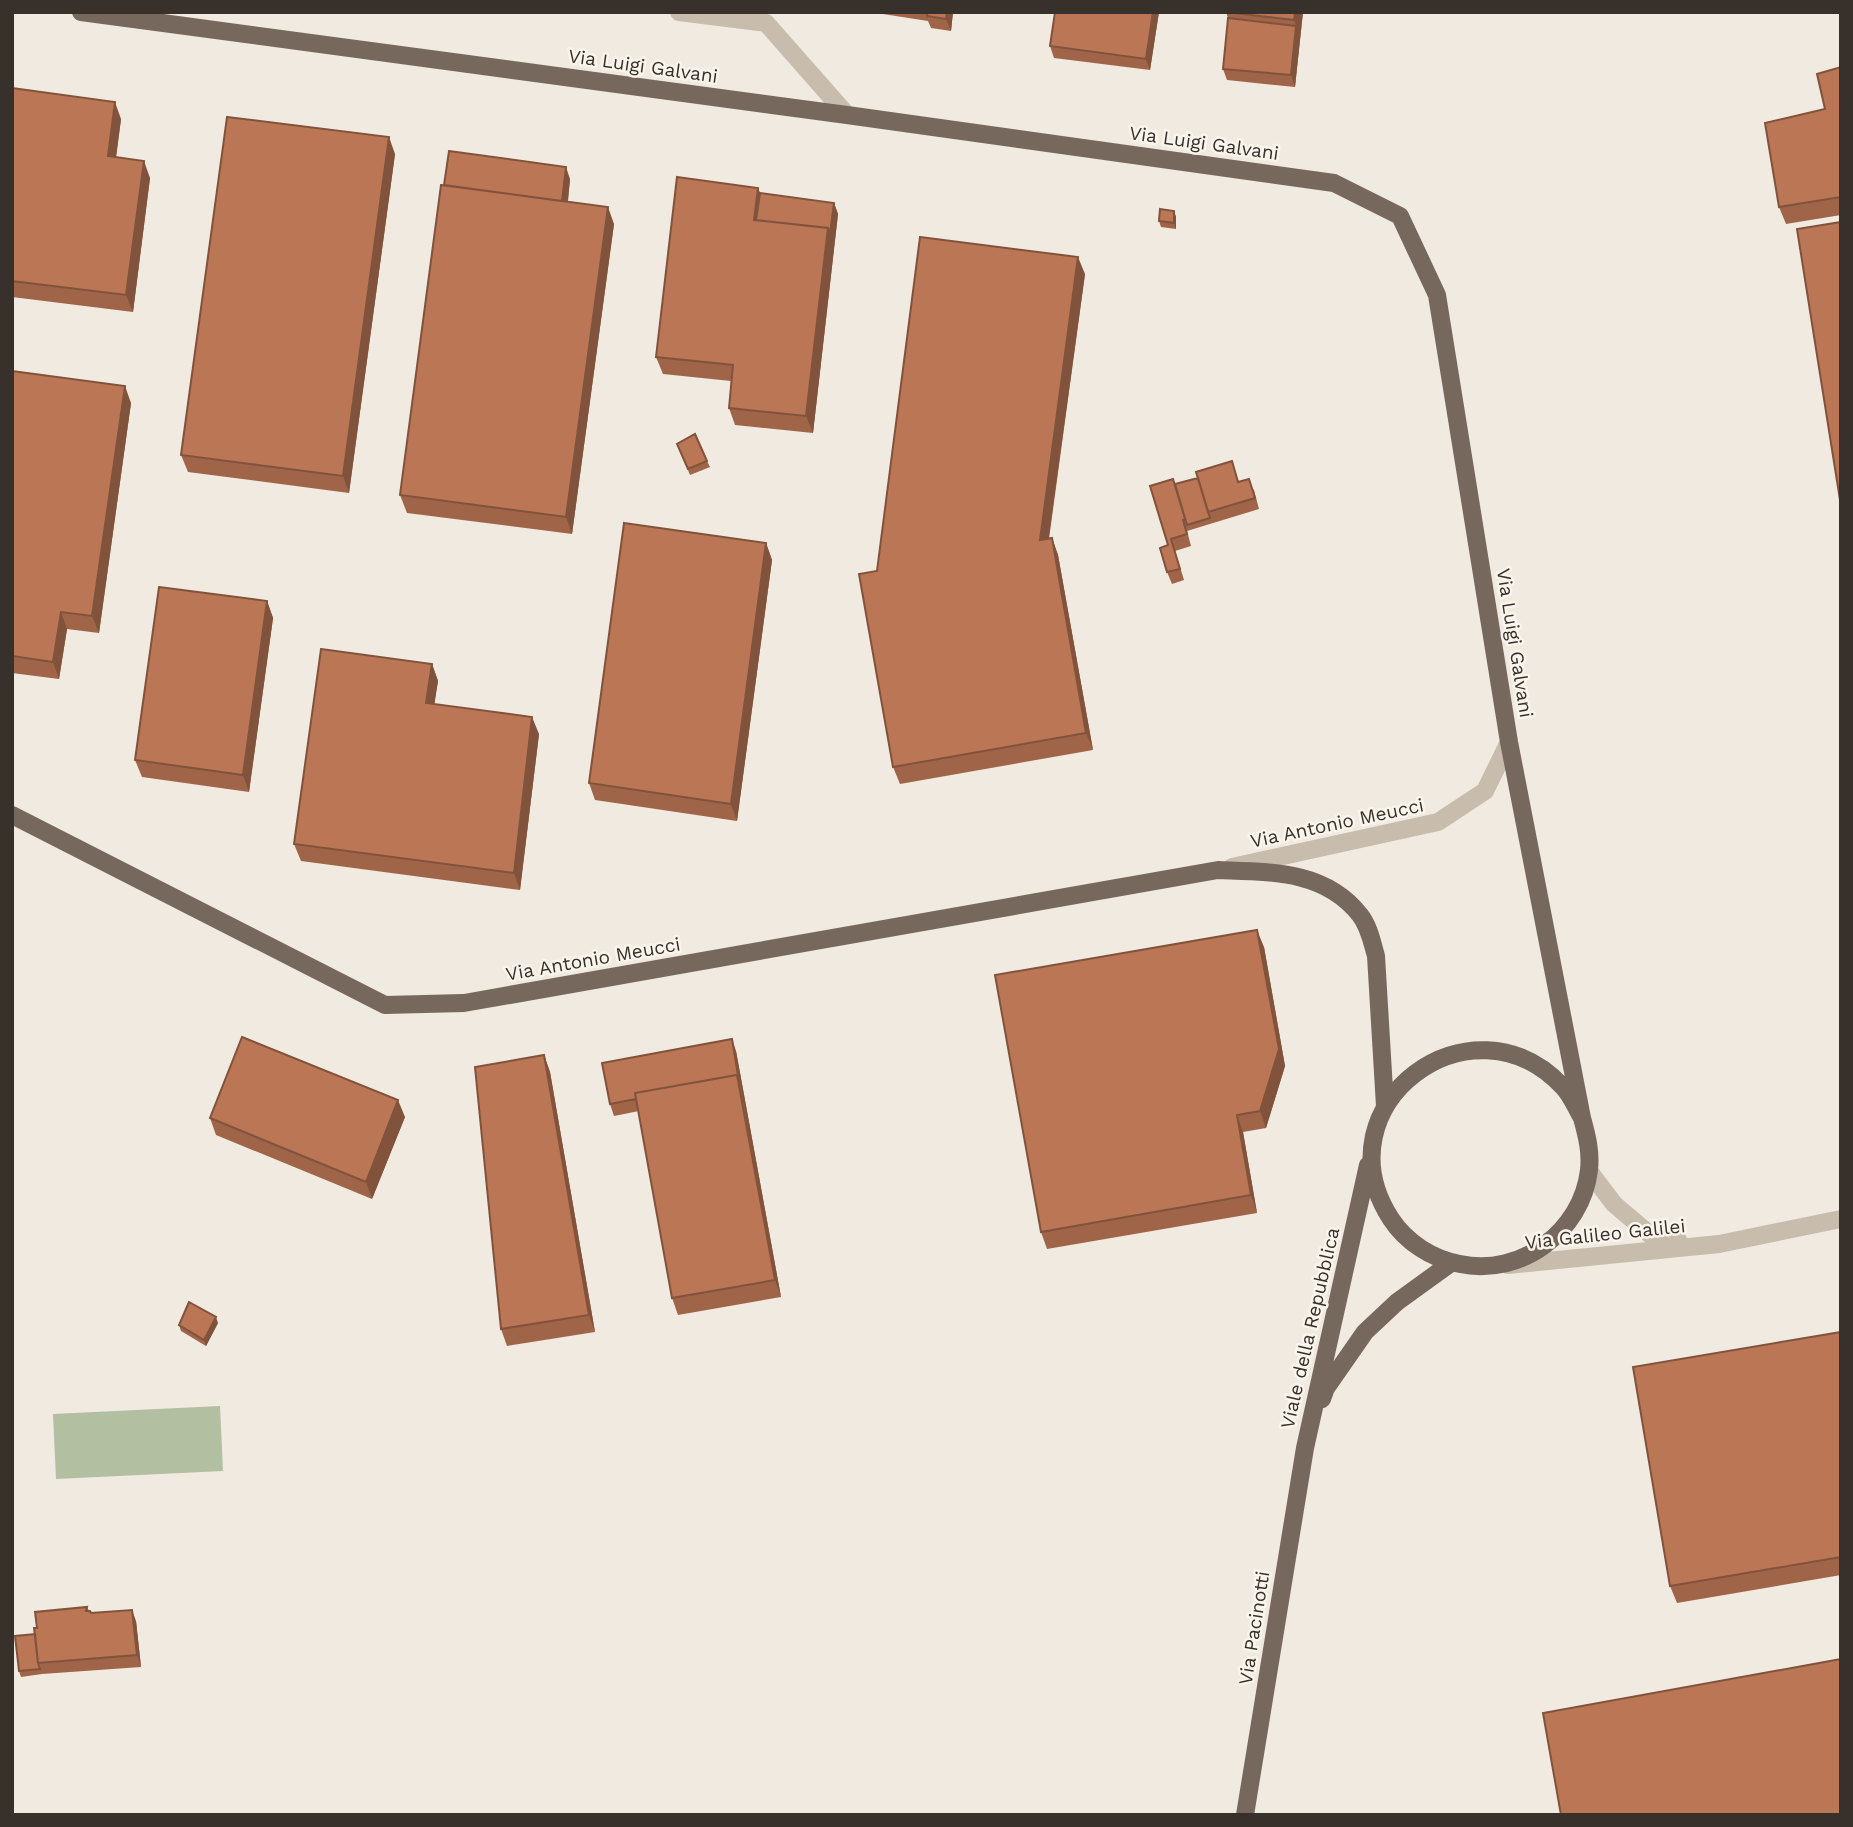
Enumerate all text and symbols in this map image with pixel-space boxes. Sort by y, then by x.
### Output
street label: Via Luigi Galvani [567,44,719,88]
street label: Via Luigi Galvani [1128,121,1280,165]
street label: Via Luigi Galvani [1492,567,1538,719]
street label: Via Antonio Meucci [1248,793,1426,853]
street label: Via Antonio Meucci [504,932,682,986]
street label: Via Galileo Galilei [1524,1214,1686,1254]
street label: Viale della Repubblica [1276,1225,1344,1431]
street label: Via Pacinotti [1234,1569,1274,1687]

